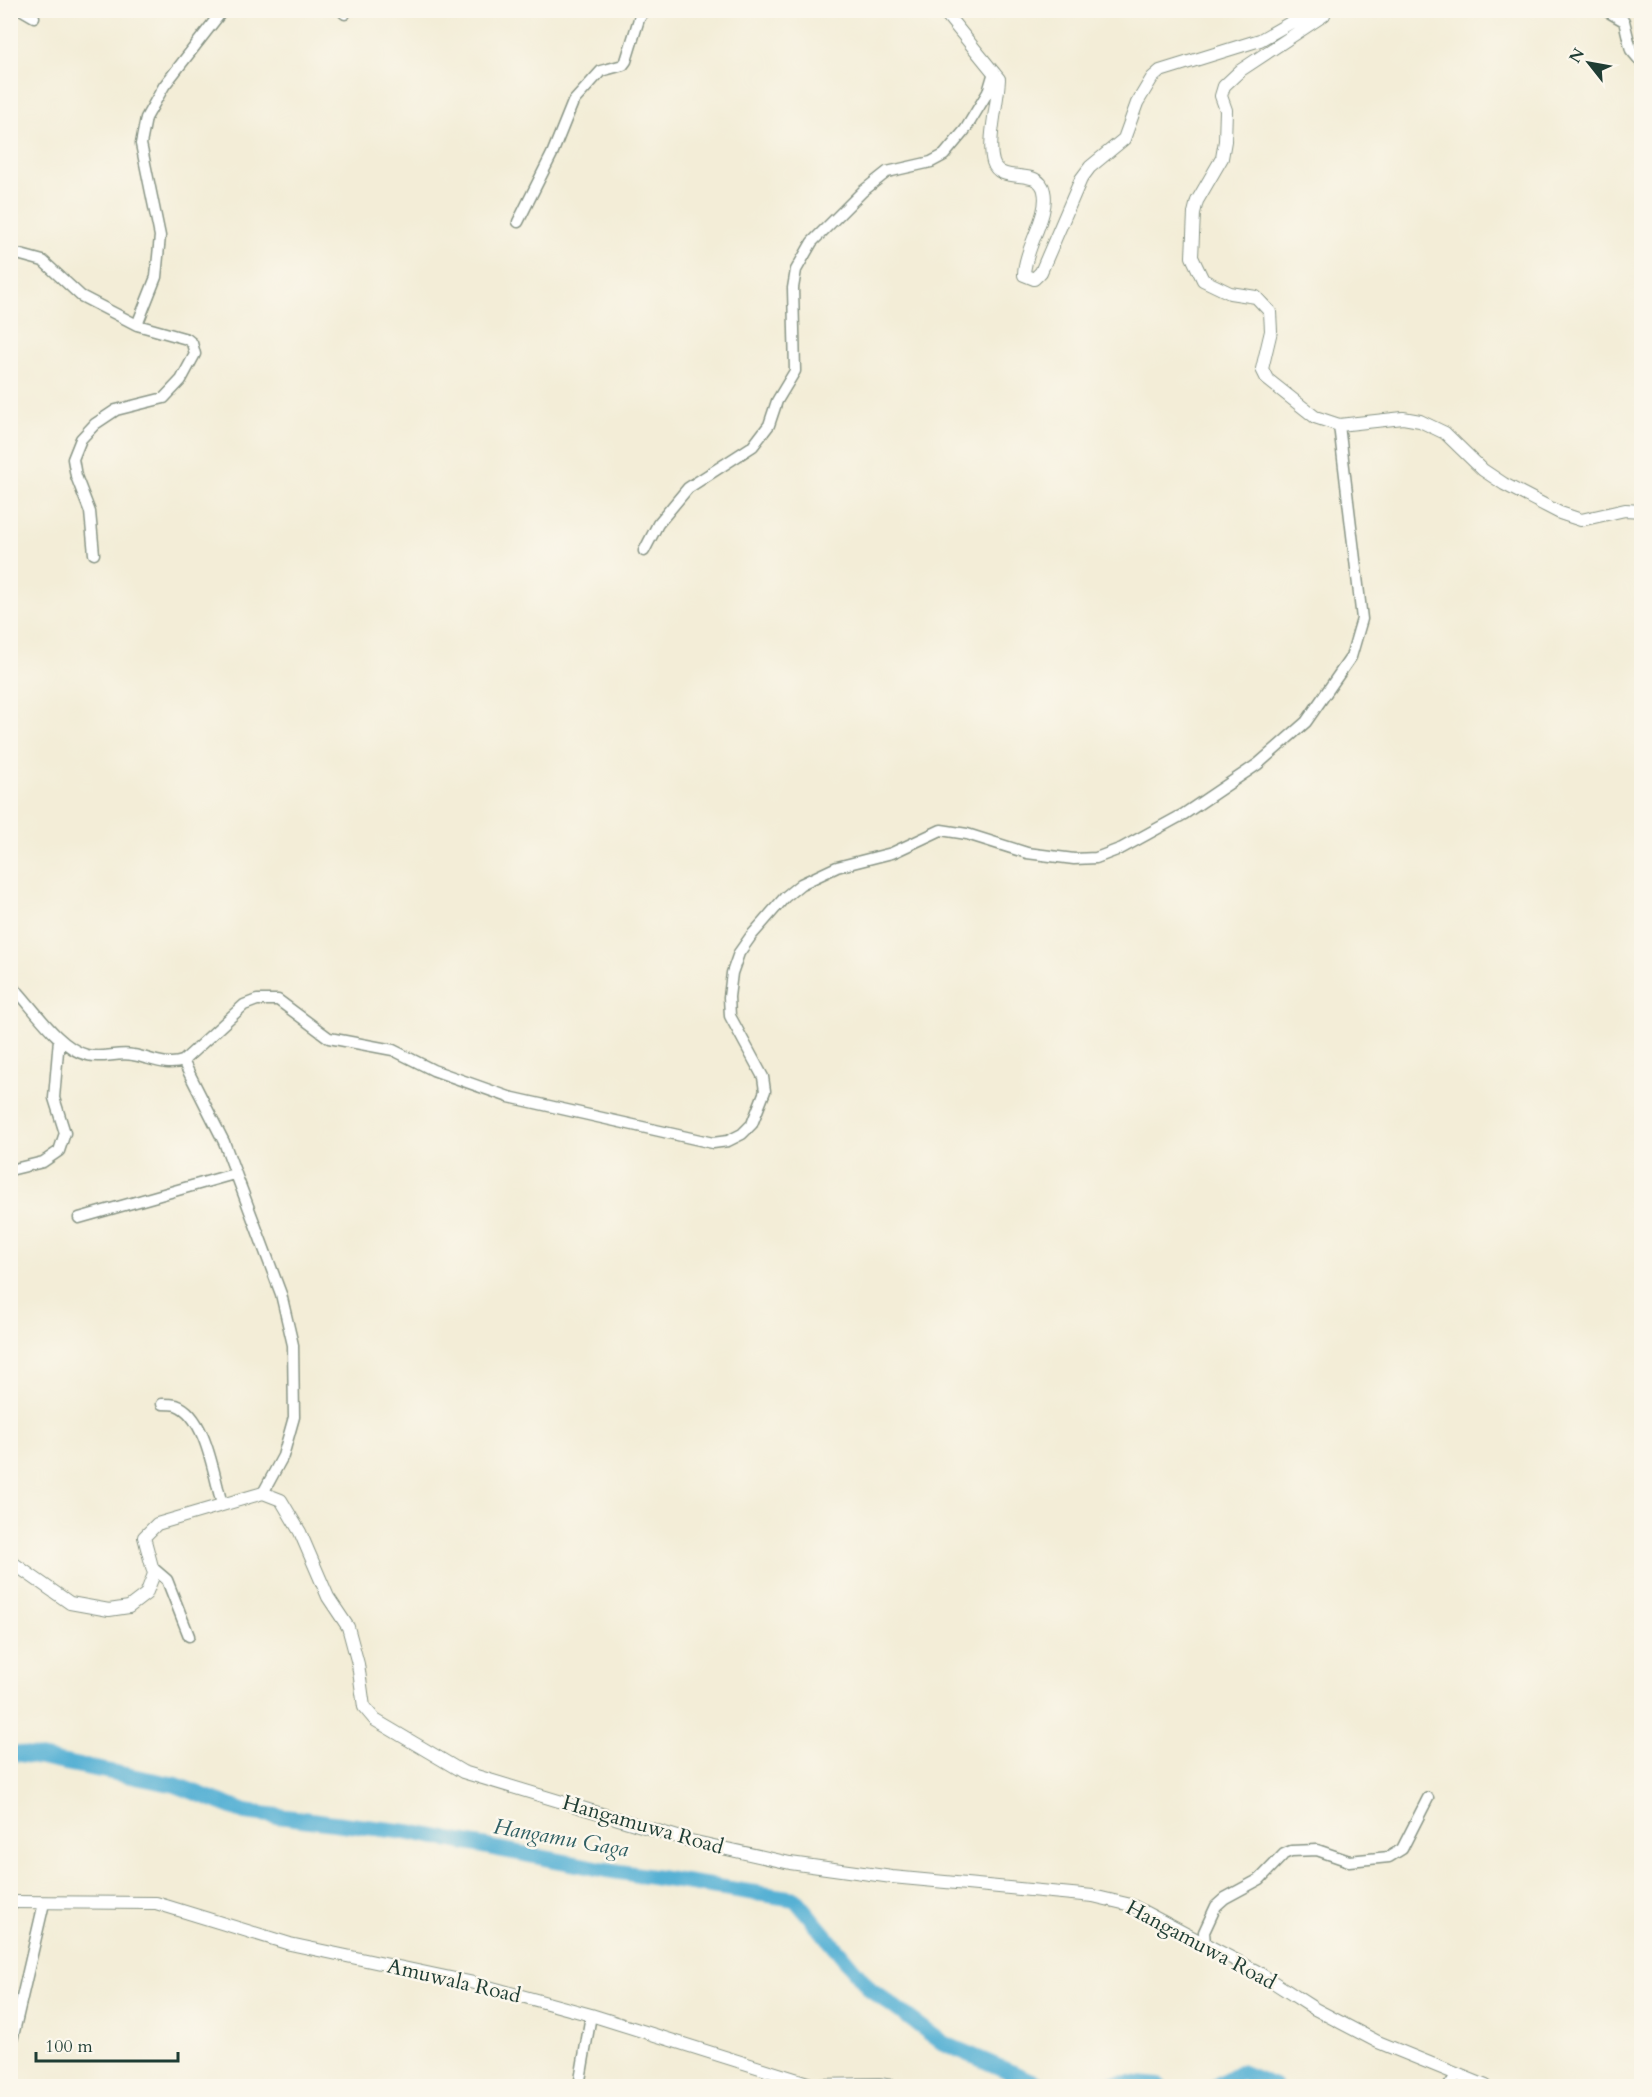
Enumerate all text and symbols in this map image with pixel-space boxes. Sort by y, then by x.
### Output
north arrow [1559,33,1619,93]
text: N [1564,44,1590,67]
street label: Hangamuwa Road [559,1788,727,1862]
water label: Hangamu Gaga [491,1811,631,1865]
street label: Hangamuwa Road [1121,1893,1281,1997]
street label: Amuwala Road [384,1952,524,2010]
scale bar [36,2025,178,2063]
text: 100 m [45,2034,93,2059]

